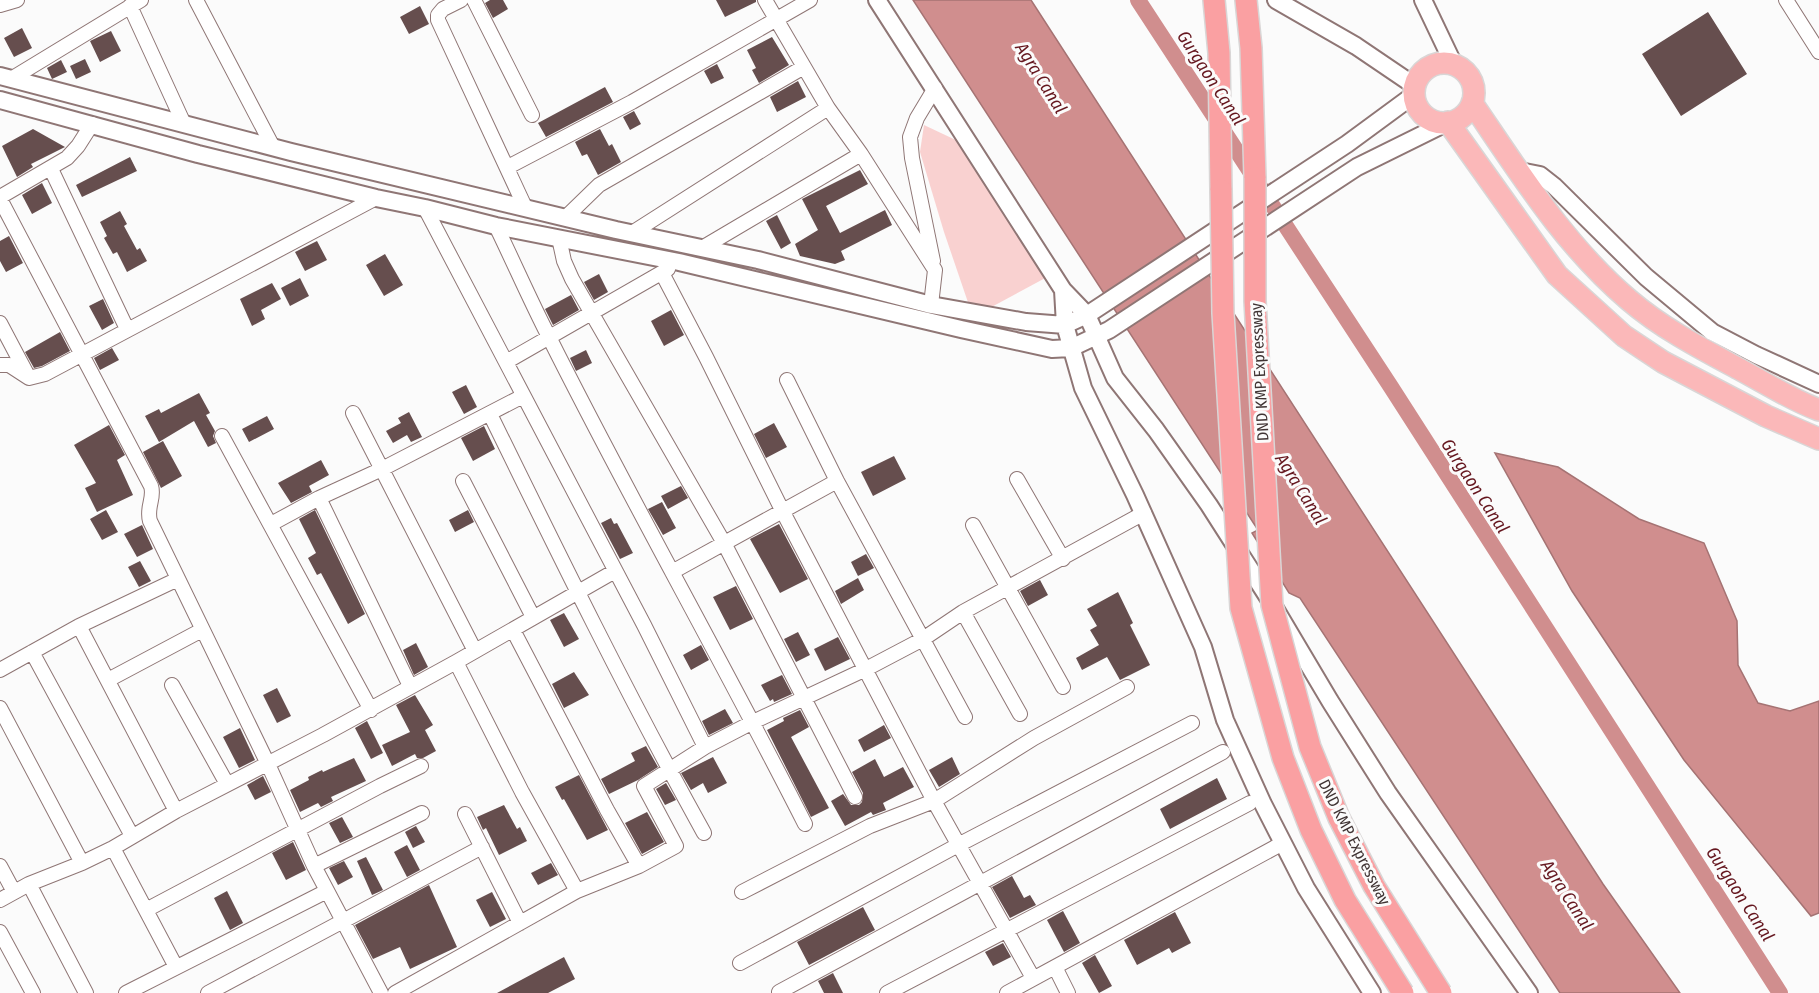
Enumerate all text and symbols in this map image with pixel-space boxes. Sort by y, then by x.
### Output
water label: Gurgaon Canal [1172,26,1250,130]
water label: Agra Canal [1010,38,1072,118]
street label: DND KMP Expressway [1246,301,1273,442]
water label: Gurgaon Canal [1436,434,1514,538]
water label: Agra Canal [1270,449,1332,529]
street label: DND KMP Expressway [1315,776,1395,909]
water label: Gurgaon Canal [1701,842,1779,946]
water label: Agra Canal [1536,855,1598,935]

